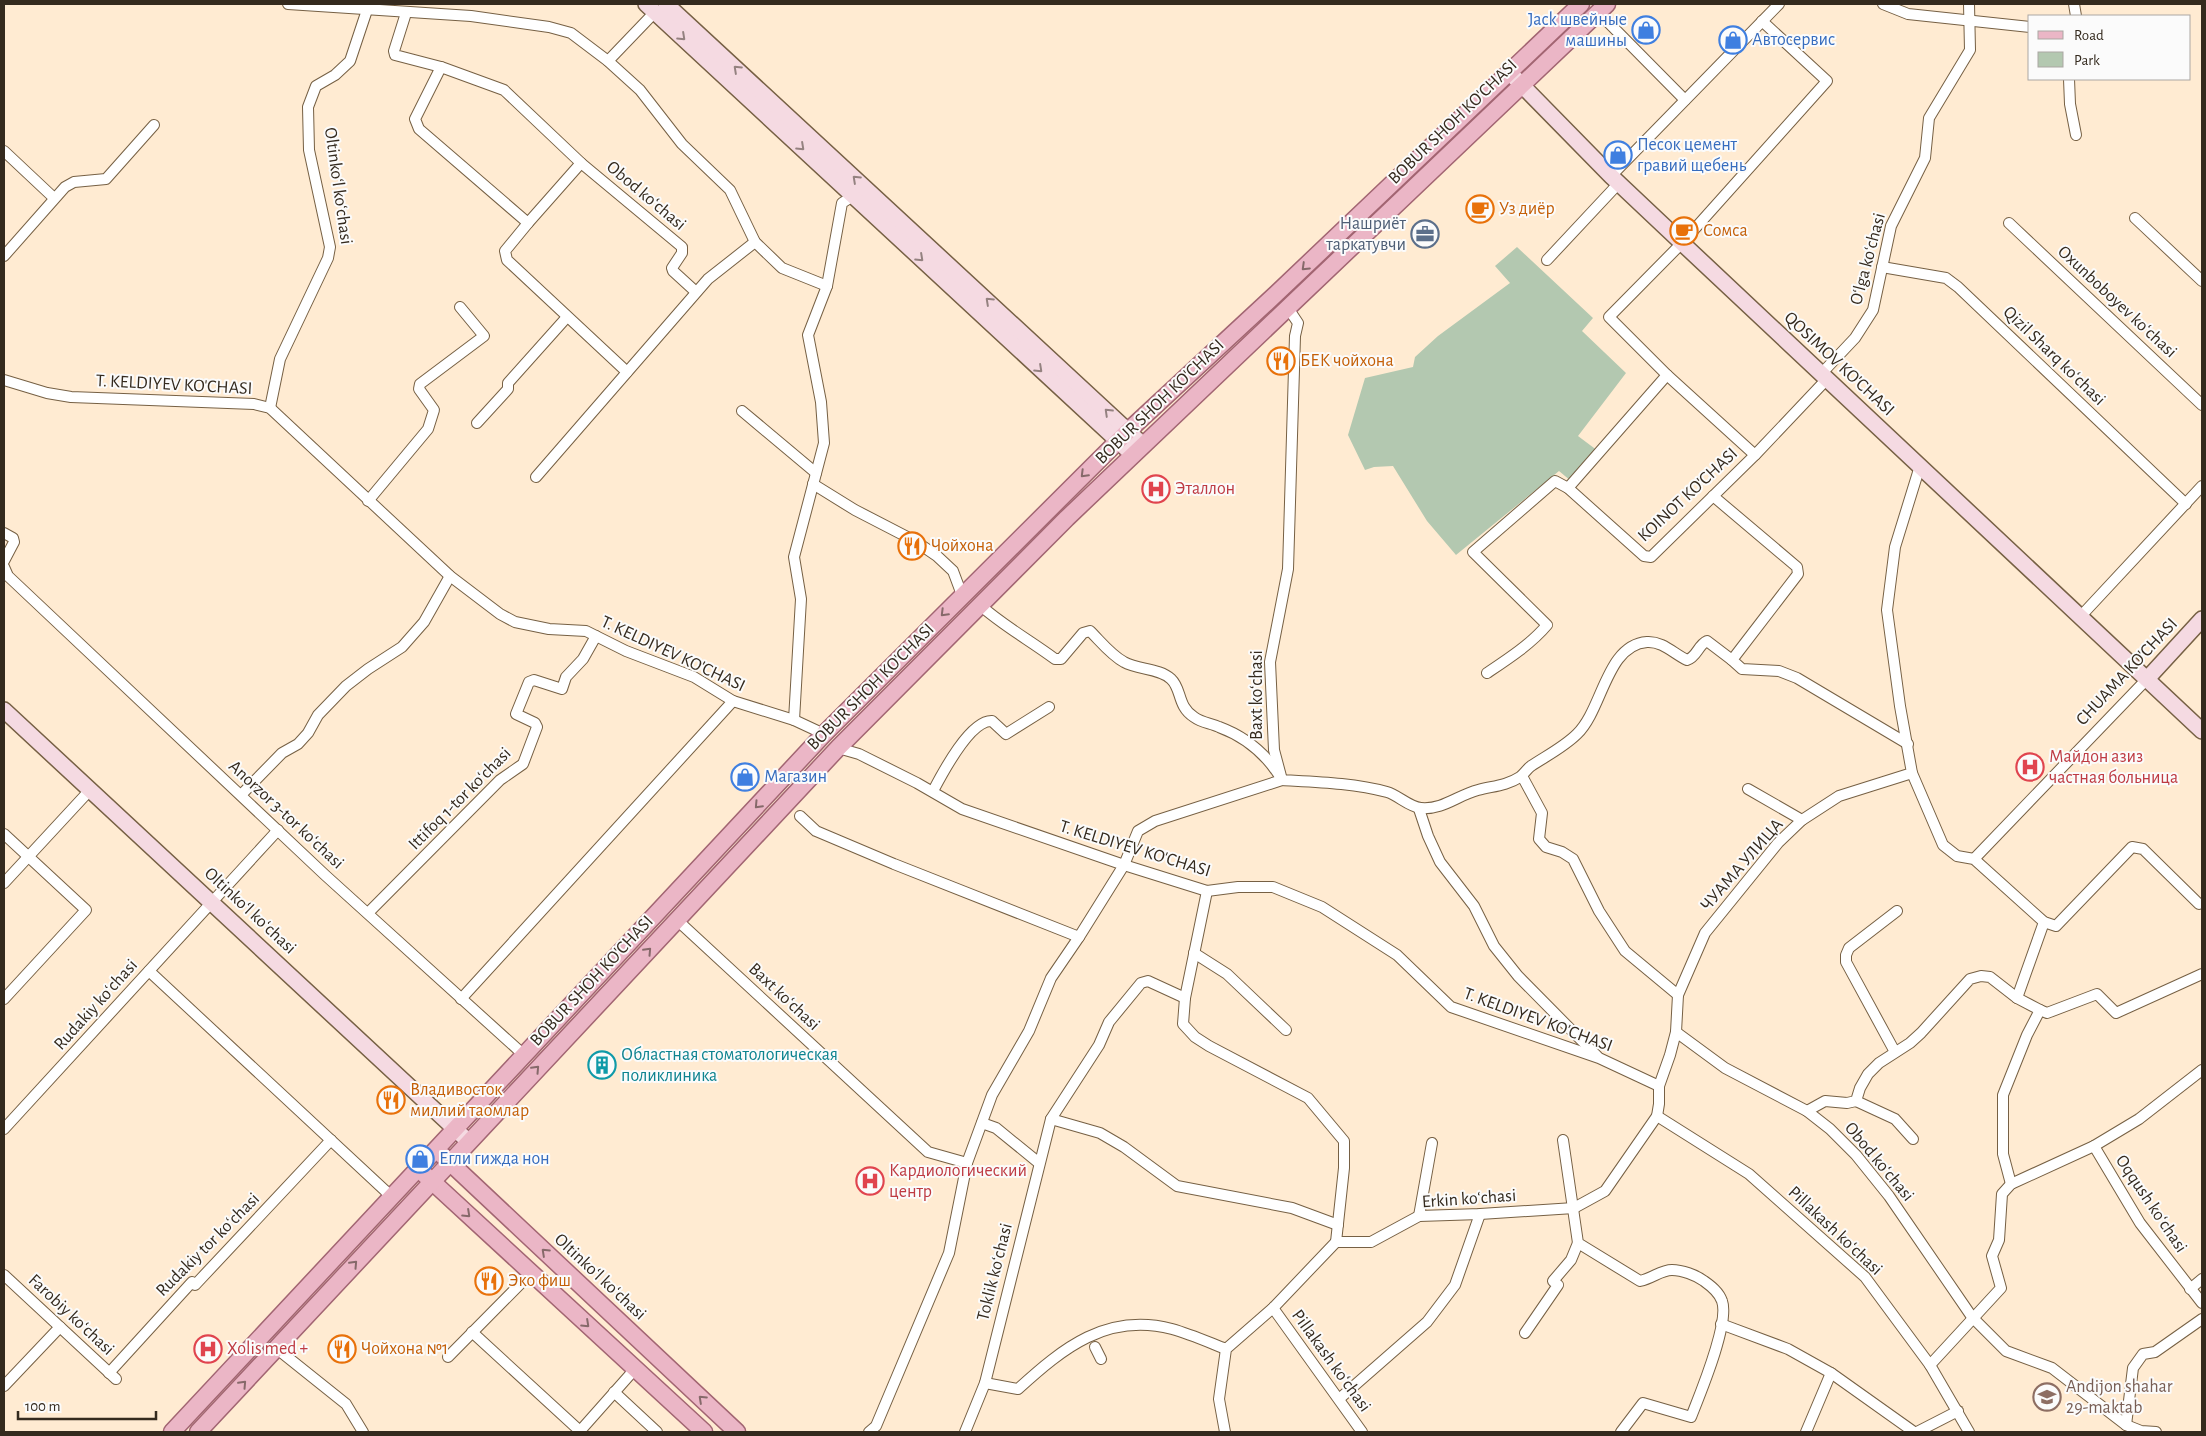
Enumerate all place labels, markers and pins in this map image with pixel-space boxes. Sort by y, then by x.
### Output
place label: Jack швейные машины [1528,11,1627,50]
shop icon: Jack швейные машины [1631,15,1661,45]
shop icon: Автосервис [1718,25,1748,55]
place label: Автосервис [1752,31,1835,49]
place label: Песок цемент гравий щебень [1637,136,1747,175]
shop icon: Песок цемент гравий щебень [1603,140,1633,170]
cafe icon: Уз диёр [1465,194,1495,224]
place label: Уз диёр [1499,200,1555,218]
place label: Нашриёт таркатувчи [1325,215,1407,254]
cafe icon: Сомса [1669,216,1699,246]
office icon: Нашриёт таркатувчи [1410,219,1440,249]
place label: Сомса [1703,222,1748,240]
restaurant icon: БЕК чойхона [1266,346,1296,376]
place label: БЕК чойхона [1300,352,1394,370]
hospital icon: Эталлон [1141,474,1171,504]
place label: Эталлон [1175,480,1235,498]
restaurant icon: Чойхона [897,531,927,561]
place label: Чойхона [931,537,993,555]
place label: Майдон азиз частная больница [2049,748,2178,787]
hospital icon: Майдон азиз частная больница [2015,752,2045,782]
shop icon: Магазин [730,762,760,792]
place label: Магазин [764,768,827,786]
place label: Областная стоматологическая поликлиника [621,1045,838,1085]
building icon: Областная стоматологическая поликлиника [587,1050,617,1080]
place label: Владивосток миллий таомлар [410,1081,529,1120]
restaurant icon: Владивосток миллий таомлар [376,1085,406,1115]
shop icon: Егли гижда нон [405,1144,435,1174]
place label: Егли гижда нон [439,1150,550,1168]
place label: Кардиологический центр [889,1162,1027,1201]
hospital icon: Кардиологический центр [855,1166,885,1196]
restaurant icon: Эко фиш [474,1266,504,1296]
place label: Эко фиш [508,1272,571,1290]
hospital icon: Xolis med + [193,1334,223,1364]
restaurant icon: Чойхона №1 [327,1334,357,1364]
place label: Xolis med + [227,1340,309,1358]
place label: Чойхона №1 [361,1340,448,1358]
place label: Andijon shahar 29-maktab [2066,1378,2173,1417]
school or university icon: Andijon shahar 29-maktab [2032,1382,2062,1412]

